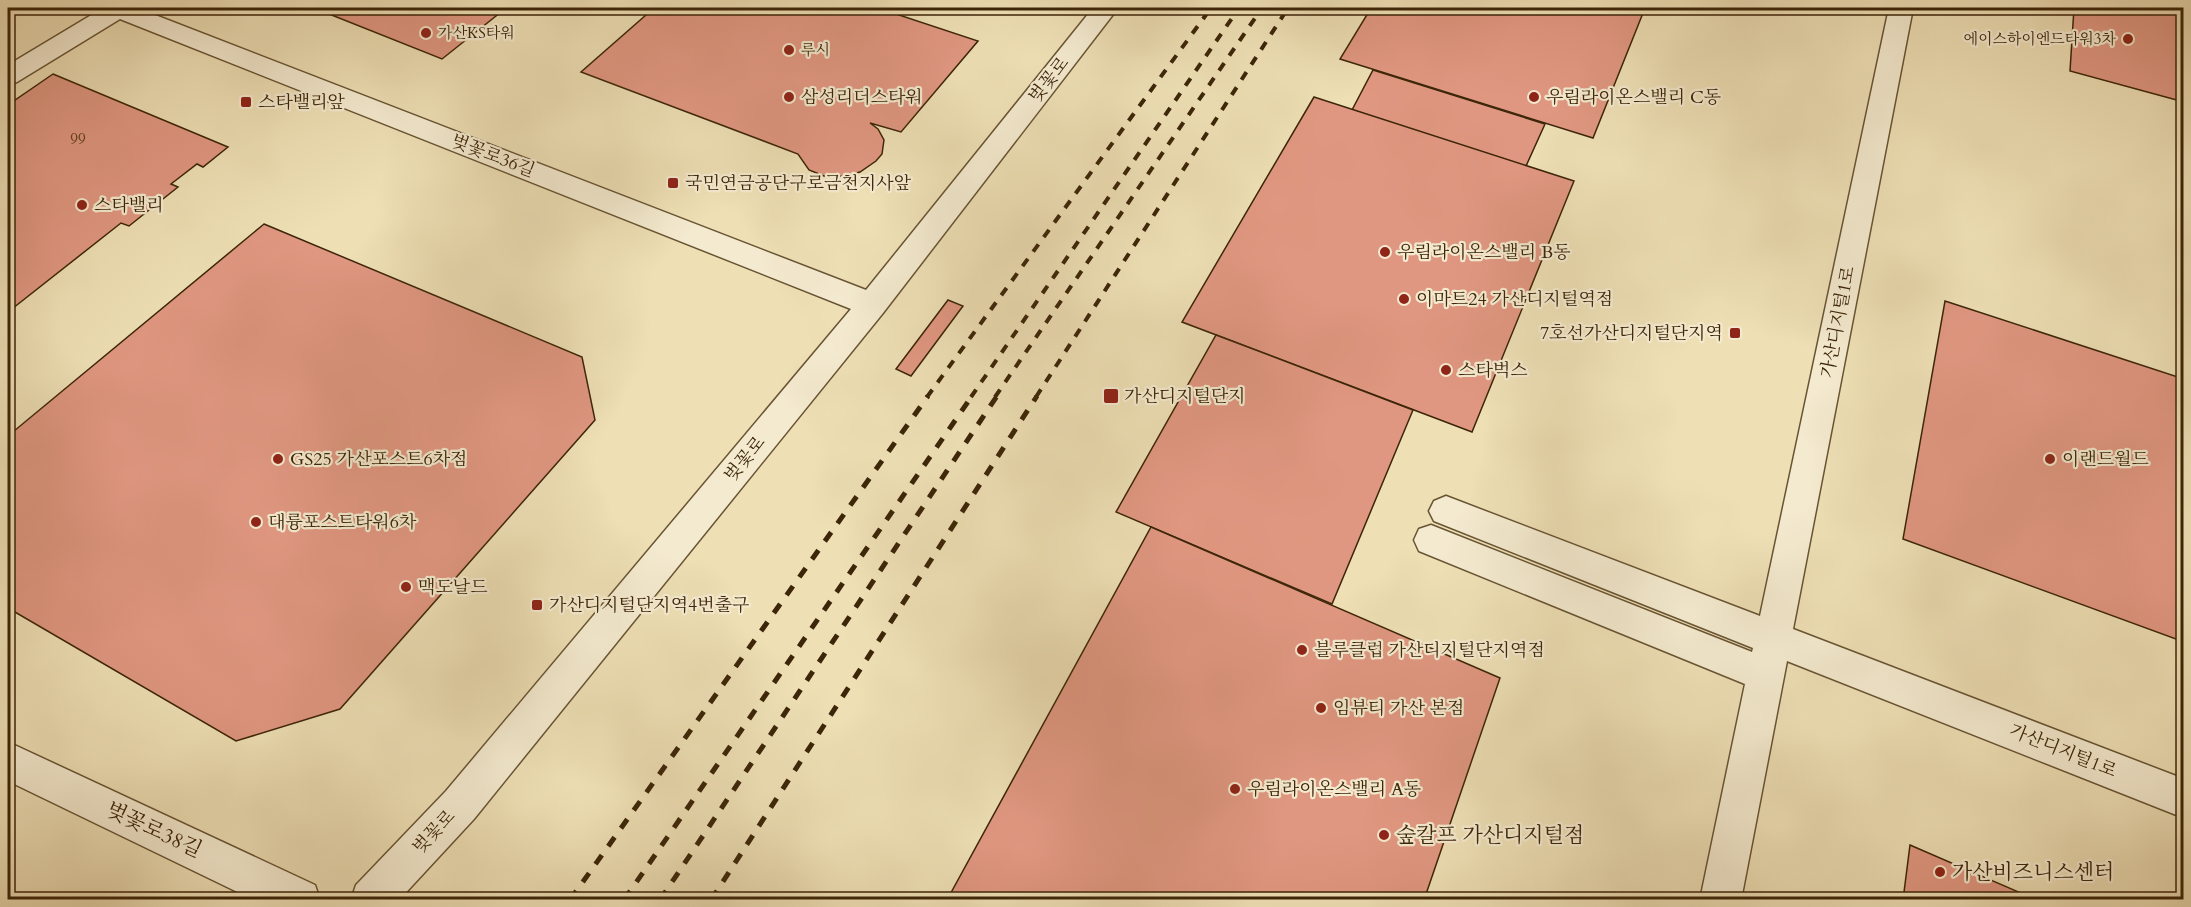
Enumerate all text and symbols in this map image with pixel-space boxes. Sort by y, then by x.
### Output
place label: 가산KS타워 [438,23,515,43]
marker: 가산KS타워 [419,26,433,40]
place label: 에이스하이엔드타워3차 [1963,29,2117,49]
marker: 에이스하이엔드타워3차 [2121,32,2135,46]
place label: 루시 [801,40,830,60]
marker: 루시 [782,43,796,57]
street label: 벚꽃로 [1023,52,1075,108]
place label: 삼성리더스타워 [801,85,923,110]
place label: 우림라이온스밸리 C동 [1546,85,1721,110]
place label: 스타밸리앞 [258,90,346,115]
marker: 삼성리더스타워 [782,90,796,104]
marker: 우림라이온스밸리 C동 [1527,90,1541,104]
marker: 스타밸리앞 [239,95,253,109]
house number: 99 [70,129,86,149]
street label: 벚꽃로36길 [447,129,539,183]
place label: 국민연금공단구로금천지사앞 [685,171,912,196]
marker: 국민연금공단구로금천지사앞 [666,176,680,190]
place label: 스타밸리 [94,193,164,218]
marker: 스타밸리 [75,198,89,212]
place label: 우림라이온스밸리 B동 [1397,240,1571,265]
marker: 우림라이온스밸리 B동 [1378,245,1392,259]
street label: 가산디지털1로 [1815,264,1861,380]
place label: 이마트24 가산디지털역점 [1416,287,1613,312]
marker: 이마트24 가산디지털역점 [1397,292,1411,306]
place label: 7호선가산디지털단지역 [1540,321,1723,346]
marker: 7호선가산디지털단지역 [1728,326,1742,340]
place label: 스타벅스 [1458,358,1528,383]
marker: 스타벅스 [1439,363,1453,377]
place label: 가산디지털단지 [1124,384,1246,409]
marker: 가산디지털단지 [1102,387,1120,405]
street label: 벚꽃로 [719,431,771,487]
place label: GS25 가산포스트6차점 [290,447,467,472]
place label: 이랜드월드 [2062,447,2150,472]
marker: GS25 가산포스트6차점 [271,452,285,466]
marker: 이랜드월드 [2043,452,2057,466]
place label: 대륭포스트타워6차 [268,510,417,535]
marker: 대륭포스트타워6차 [249,515,263,529]
place label: 맥도날드 [418,575,488,600]
marker: 맥도날드 [399,580,413,594]
place label: 가산디지털단지역4번출구 [549,593,750,618]
marker: 가산디지털단지역4번출구 [530,598,544,612]
place label: 블루클럽 가산디지털단지역점 [1314,638,1545,663]
marker: 블루클럽 가산디지털단지역점 [1295,643,1309,657]
place label: 임뷰티 가산 본점 [1333,696,1464,721]
marker: 임뷰티 가산 본점 [1314,701,1328,715]
street label: 가산디지털1로 [2006,718,2120,784]
place label: 우림라이온스밸리 A동 [1247,777,1421,802]
marker: 우림라이온스밸리 A동 [1228,782,1242,796]
street label: 벚꽃로38길 [101,795,207,865]
street label: 벚꽃로 [407,804,461,860]
place label: 숲칼프 가산디지털점 [1396,821,1584,850]
marker: 숲칼프 가산디지털점 [1377,828,1391,842]
place label: 가산비즈니스센터 [1952,858,2114,887]
marker: 가산비즈니스센터 [1933,865,1947,879]

